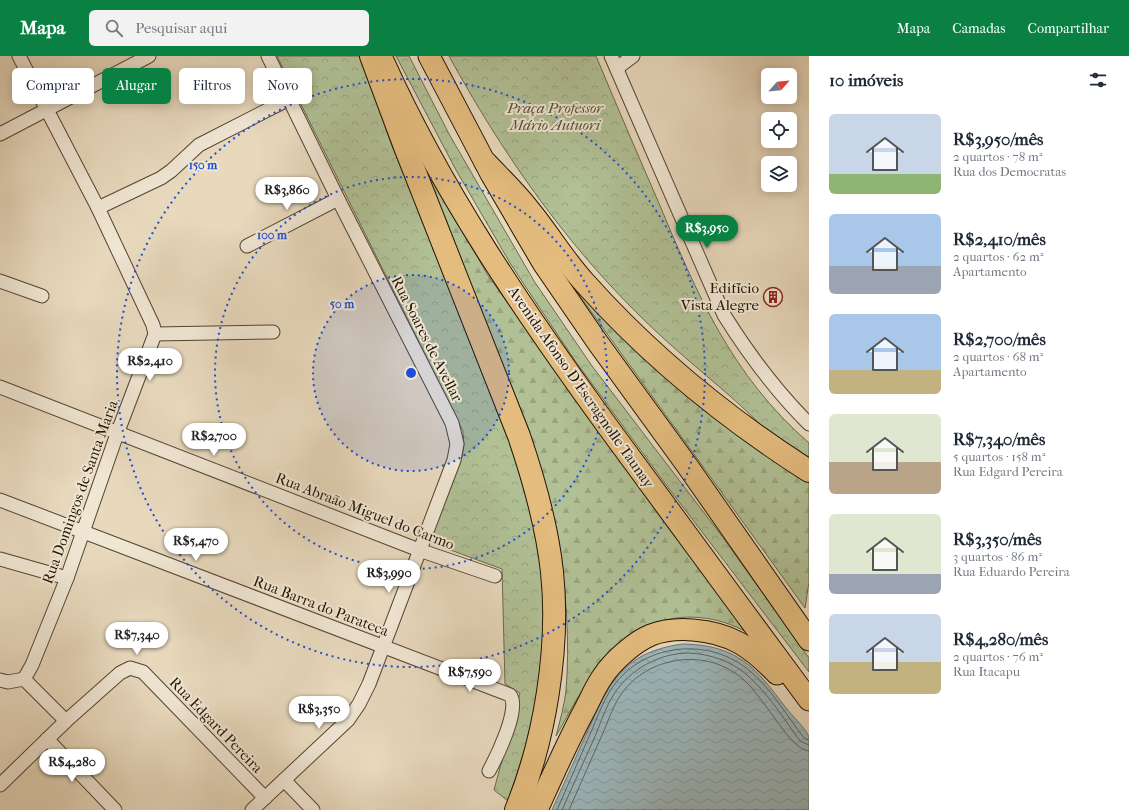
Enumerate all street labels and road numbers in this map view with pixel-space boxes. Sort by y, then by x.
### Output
street label: Rua Soares de Avellar [388,273,467,405]
street label: Avenida Afonso D'Escragnolle Taunay [504,282,658,492]
street label: Rua Domingos de Santa Maria [38,397,122,586]
street label: Rua Abraão Miguel do Carmo [273,469,457,554]
street label: Rua Barra do Parateca [251,572,392,640]
street label: Rua Edgard Pereira [166,673,267,778]

